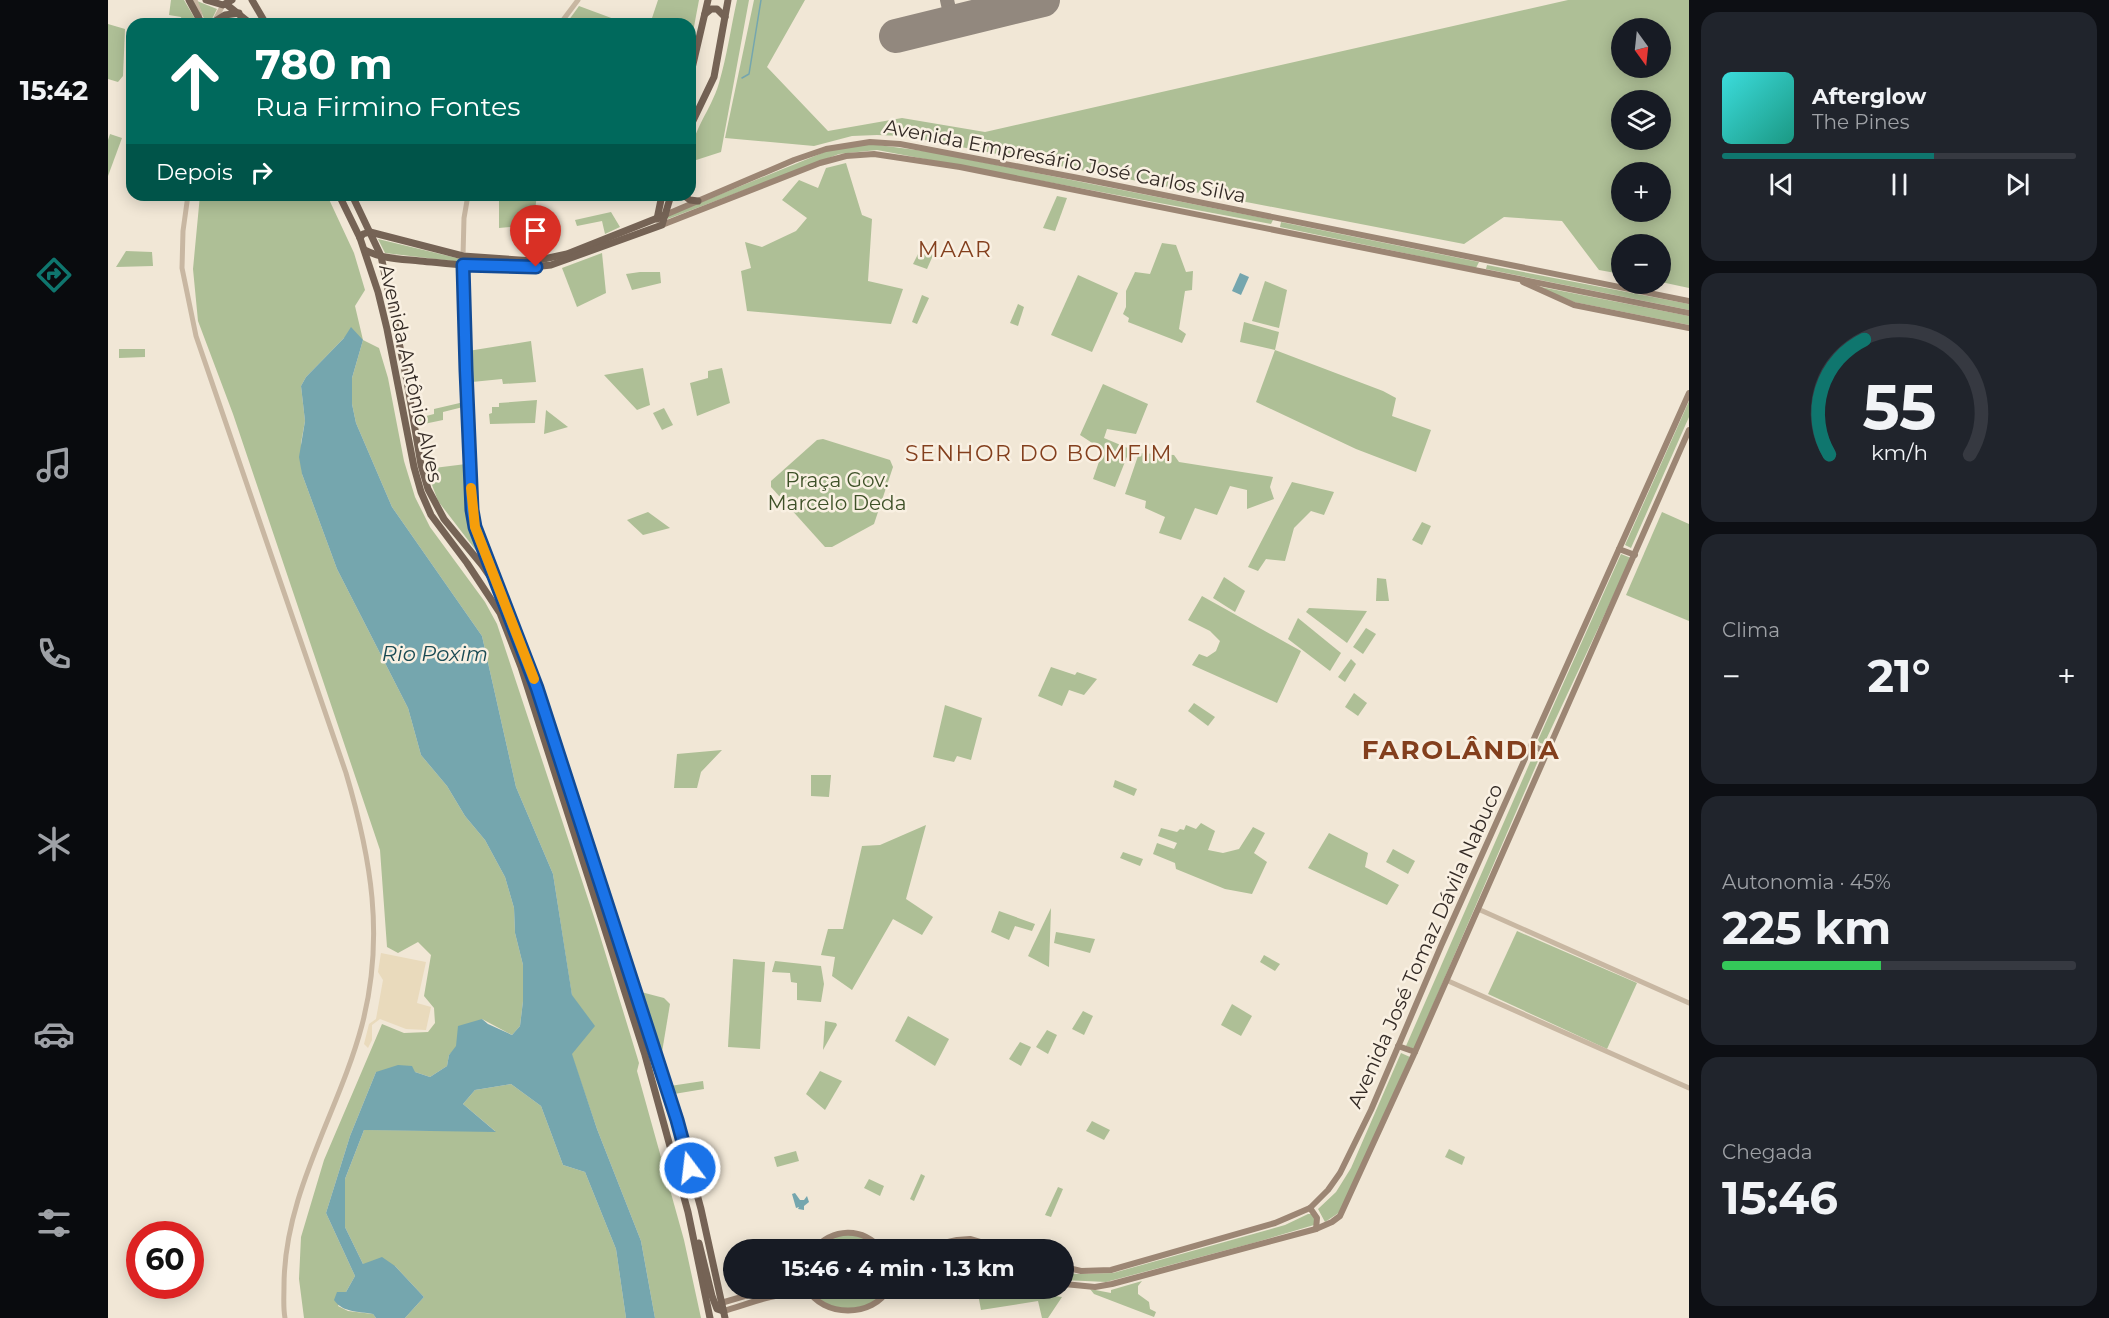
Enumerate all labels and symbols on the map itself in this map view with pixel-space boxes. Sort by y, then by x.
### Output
north arrow [1611,18,1671,78]
street label: Avenida Empresário José Carlos Silva [882,114,1248,208]
pin [510,205,561,267]
district label: MAAR [918,236,992,263]
street label: Avenida Antônio Alves [374,262,448,484]
district label: SENHOR DO BOMFIM [905,440,1173,467]
park label: Praça Gov. Marcelo Deda [768,468,906,515]
water label: Rio Poxim [382,641,488,666]
district label: FAROLÂNDIA [1362,734,1560,766]
street label: Avenida José Tomaz Dávila Nabuco [1342,780,1508,1112]
position arrow [658,1136,722,1200]
speed limit sign: 60 [126,1221,204,1299]

